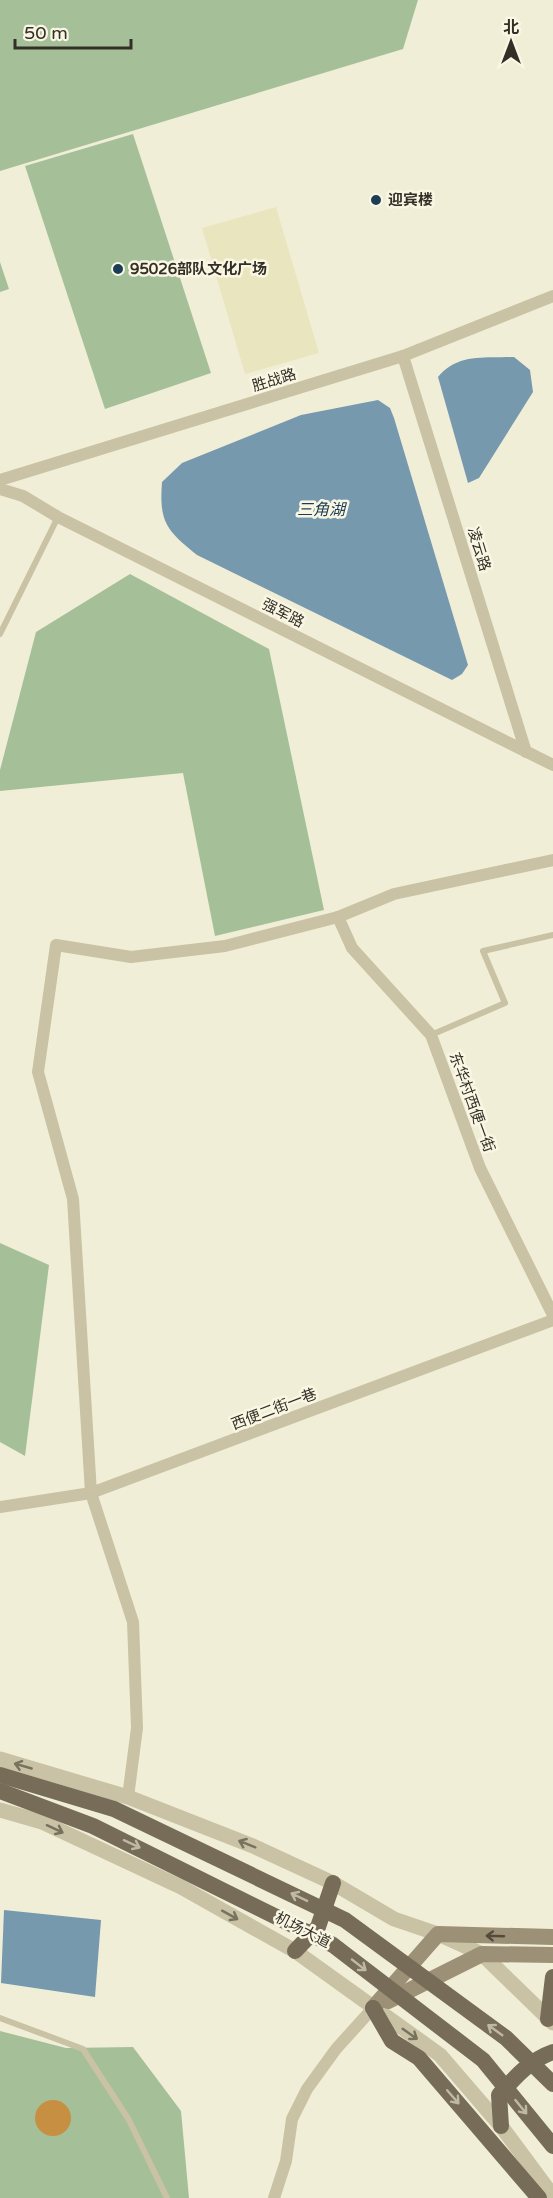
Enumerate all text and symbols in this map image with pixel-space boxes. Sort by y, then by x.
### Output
scale bar [15,12,130,50]
north arrow [481,12,541,72]
text: 北 [503,18,519,38]
text: 50 m [24,22,68,44]
place label: 迎宾楼 [388,191,433,209]
marker: 迎宾楼 [369,193,383,207]
place label: 95026部队文化广场 [130,260,267,278]
marker: 95026部队文化广场 [111,262,125,276]
street label: 胜战路 [250,365,298,395]
water label: 三角湖 [297,500,348,520]
street label: 凌云路 [464,525,494,573]
street label: 强军路 [259,595,307,631]
street label: 东华村西便一街 [446,1050,498,1154]
street label: 西便二街一巷 [229,1384,319,1434]
one-way arrow [14,1760,33,1771]
one-way arrow [46,1823,64,1835]
one-way arrow [123,1838,141,1850]
one-way arrow [238,1838,257,1849]
one-way arrow [291,1891,309,1903]
street label: 机场大道 [272,1908,334,1952]
one-way arrow [221,1909,238,1921]
one-way arrow [485,1930,505,1941]
one-way arrow [351,1959,367,1972]
one-way arrow [488,2024,504,2036]
one-way arrow [401,2028,417,2040]
one-way arrow [446,2089,460,2104]
one-way arrow [514,2099,527,2115]

